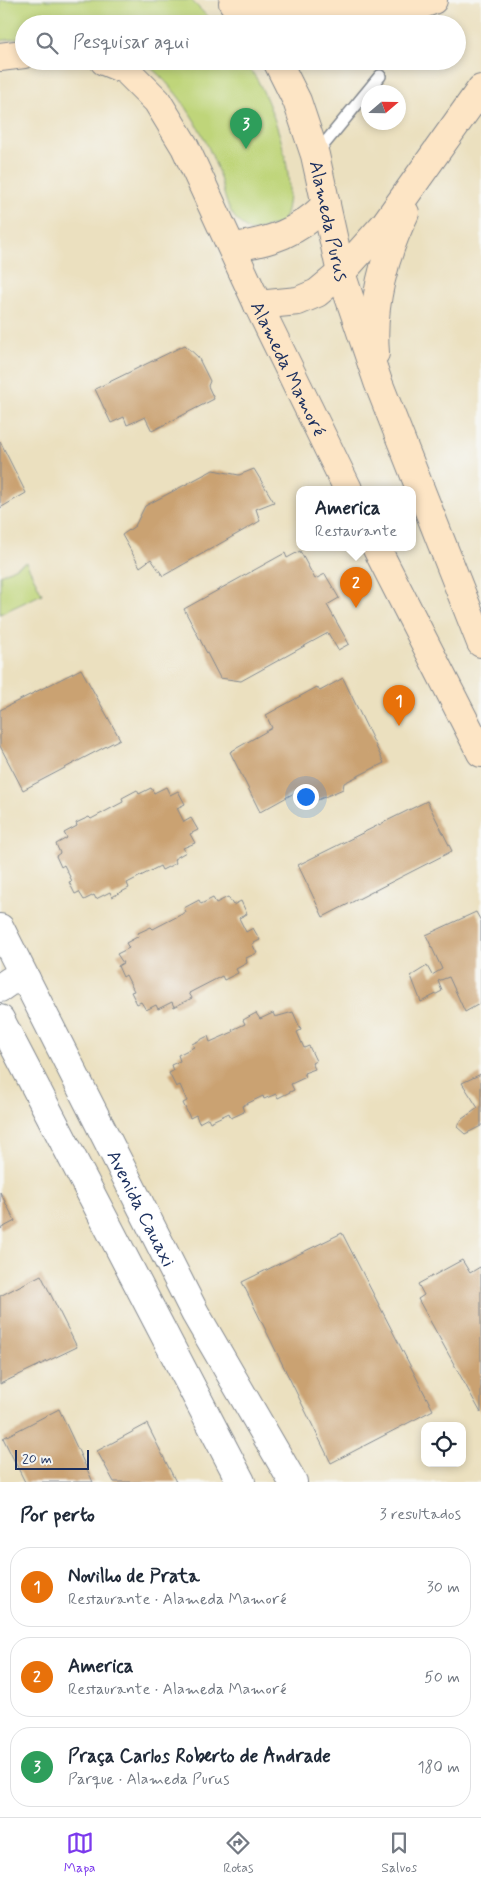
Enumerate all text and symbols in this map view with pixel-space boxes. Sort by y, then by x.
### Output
search box [15,15,466,70]
icon: search [33,29,61,57]
text: Pesquisar aqui [73,30,189,55]
north arrow [361,85,406,130]
pin: 3 [230,108,262,149]
street label: Alameda Purus [303,158,354,285]
street label: Alameda Mamoré [244,297,331,441]
popup [296,486,416,551]
text: America [315,496,380,521]
text: Restaurante [315,521,397,542]
pin: 2 [340,567,372,608]
pin: 1 [383,685,415,726]
your location [293,784,319,810]
street label: Avenida Cauaxi [101,1146,181,1271]
map controls [421,1422,466,1467]
button: locate [421,1422,466,1467]
scale bar [15,1447,89,1470]
text: 20 m [22,1450,52,1468]
text: Por perto [20,1501,95,1529]
text: 3 resultados [380,1504,461,1525]
text: Novilho de Prata [68,1564,200,1589]
text: 1 [33,1577,41,1598]
text: 30 m [427,1577,460,1598]
text: Restaurante · Alameda Mamoré [68,1589,286,1610]
text: America [68,1654,134,1679]
text: 2 [33,1667,41,1688]
text: 50 m [424,1667,460,1688]
text: Restaurante · Alameda Mamoré [68,1679,286,1700]
text: Praça Carlos Roberto de Andrade [68,1744,331,1769]
text: 3 [33,1757,41,1778]
text: 180 m [417,1757,460,1778]
text: Parque · Alameda Purus [68,1769,230,1790]
tab: Mapa [64,1829,96,1877]
tab: Rotas [223,1829,254,1877]
tab: Salvos [381,1829,417,1877]

